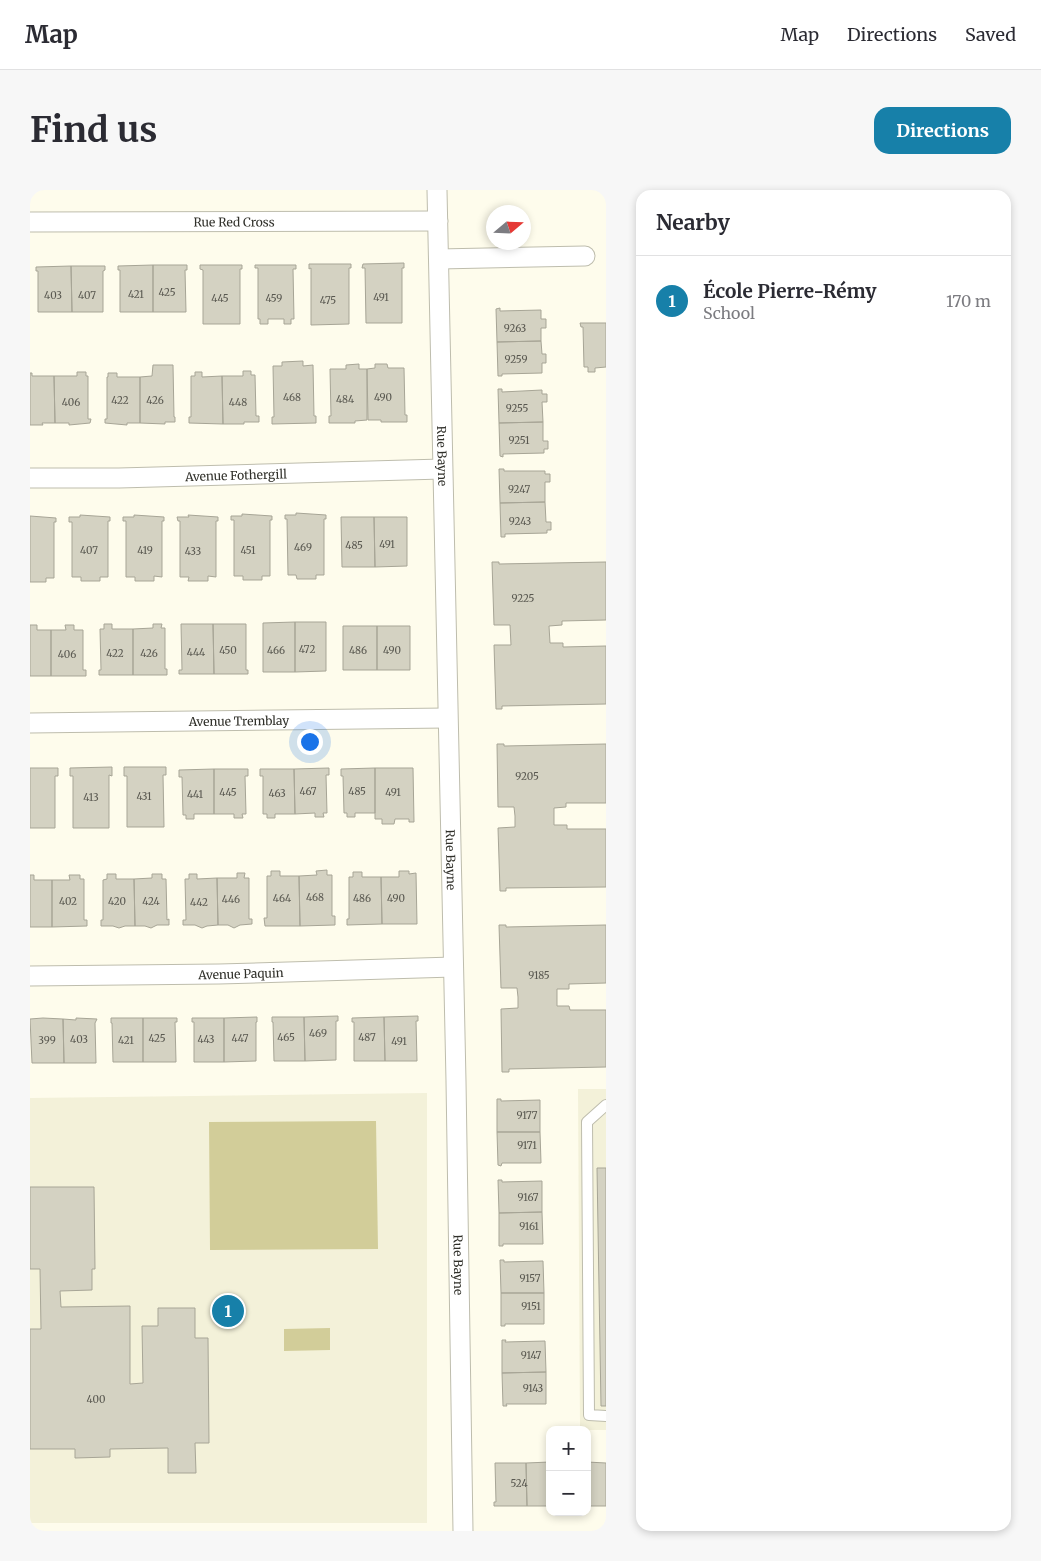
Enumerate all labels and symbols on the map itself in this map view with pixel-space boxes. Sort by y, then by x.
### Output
north arrow [486,205,531,250]
street label: Rue Red Cross [193,214,275,229]
house number: 425 [158,286,176,299]
house number: 421 [128,288,144,301]
house number: 403 [44,289,62,302]
house number: 407 [78,289,96,302]
house number: 491 [373,291,389,304]
house number: 445 [211,292,229,305]
house number: 459 [266,292,282,305]
house number: 475 [320,294,336,307]
house number: 9263 [504,322,527,335]
house number: 9259 [505,353,527,366]
house number: 468 [283,391,301,404]
house number: 490 [374,391,392,404]
house number: 484 [336,393,354,406]
house number: 422 [111,394,129,407]
house number: 426 [146,394,164,407]
house number: 406 [62,396,80,409]
house number: 448 [229,396,247,409]
house number: 9255 [506,402,528,415]
street label: Rue Bayne [435,425,451,486]
house number: 9251 [508,434,530,447]
street label: Avenue Fothergill [184,466,287,484]
house number: 9247 [508,483,530,496]
house number: 9243 [509,515,531,528]
house number: 491 [379,538,395,551]
house number: 485 [345,539,363,552]
house number: 469 [294,541,312,554]
house number: 407 [80,544,98,557]
house number: 419 [137,544,153,557]
house number: 451 [240,544,256,557]
house number: 433 [185,545,201,558]
house number: 9225 [512,592,535,605]
house number: 472 [299,643,315,656]
house number: 450 [219,644,237,657]
house number: 466 [267,644,285,657]
house number: 486 [349,644,367,657]
house number: 490 [383,644,401,657]
house number: 444 [187,646,205,659]
house number: 422 [106,647,124,660]
house number: 426 [140,647,158,660]
house number: 406 [58,648,76,661]
street label: Avenue Tremblay [188,712,289,729]
your location [297,729,323,755]
house number: 9205 [515,770,539,783]
house number: 467 [299,785,317,798]
house number: 485 [348,785,366,798]
house number: 445 [219,786,237,799]
house number: 491 [385,786,401,799]
house number: 463 [268,787,286,800]
house number: 441 [187,788,204,801]
house number: 431 [136,790,152,803]
house number: 413 [83,791,99,804]
street label: Rue Bayne [443,829,459,890]
house number: 468 [306,891,324,904]
house number: 464 [273,892,291,905]
house number: 486 [353,892,371,905]
house number: 490 [387,892,405,905]
house number: 446 [222,893,240,906]
house number: 402 [59,895,77,908]
house number: 420 [108,895,126,908]
house number: 424 [142,895,160,908]
house number: 442 [190,896,208,909]
street label: Avenue Paquin [197,965,284,982]
house number: 9185 [528,969,550,982]
house number: 469 [309,1027,327,1040]
house number: 465 [277,1031,295,1044]
house number: 487 [358,1031,376,1044]
house number: 425 [148,1032,166,1045]
house number: 447 [231,1032,249,1045]
house number: 403 [70,1033,88,1046]
house number: 443 [197,1033,215,1046]
house number: 399 [38,1034,56,1047]
house number: 421 [118,1034,134,1047]
house number: 491 [391,1035,407,1048]
house number: 9177 [517,1109,538,1122]
house number: 9171 [517,1139,537,1152]
house number: 9167 [518,1191,539,1204]
house number: 9161 [519,1220,539,1233]
street label: Rue Bayne [451,1234,467,1295]
house number: 9157 [520,1272,541,1285]
pin: 1 [212,1292,244,1330]
house number: 9151 [521,1300,541,1313]
house number: 9147 [521,1349,542,1362]
house number: 9143 [523,1382,544,1395]
house number: 400 [86,1393,106,1406]
house number: 524 [510,1477,528,1490]

